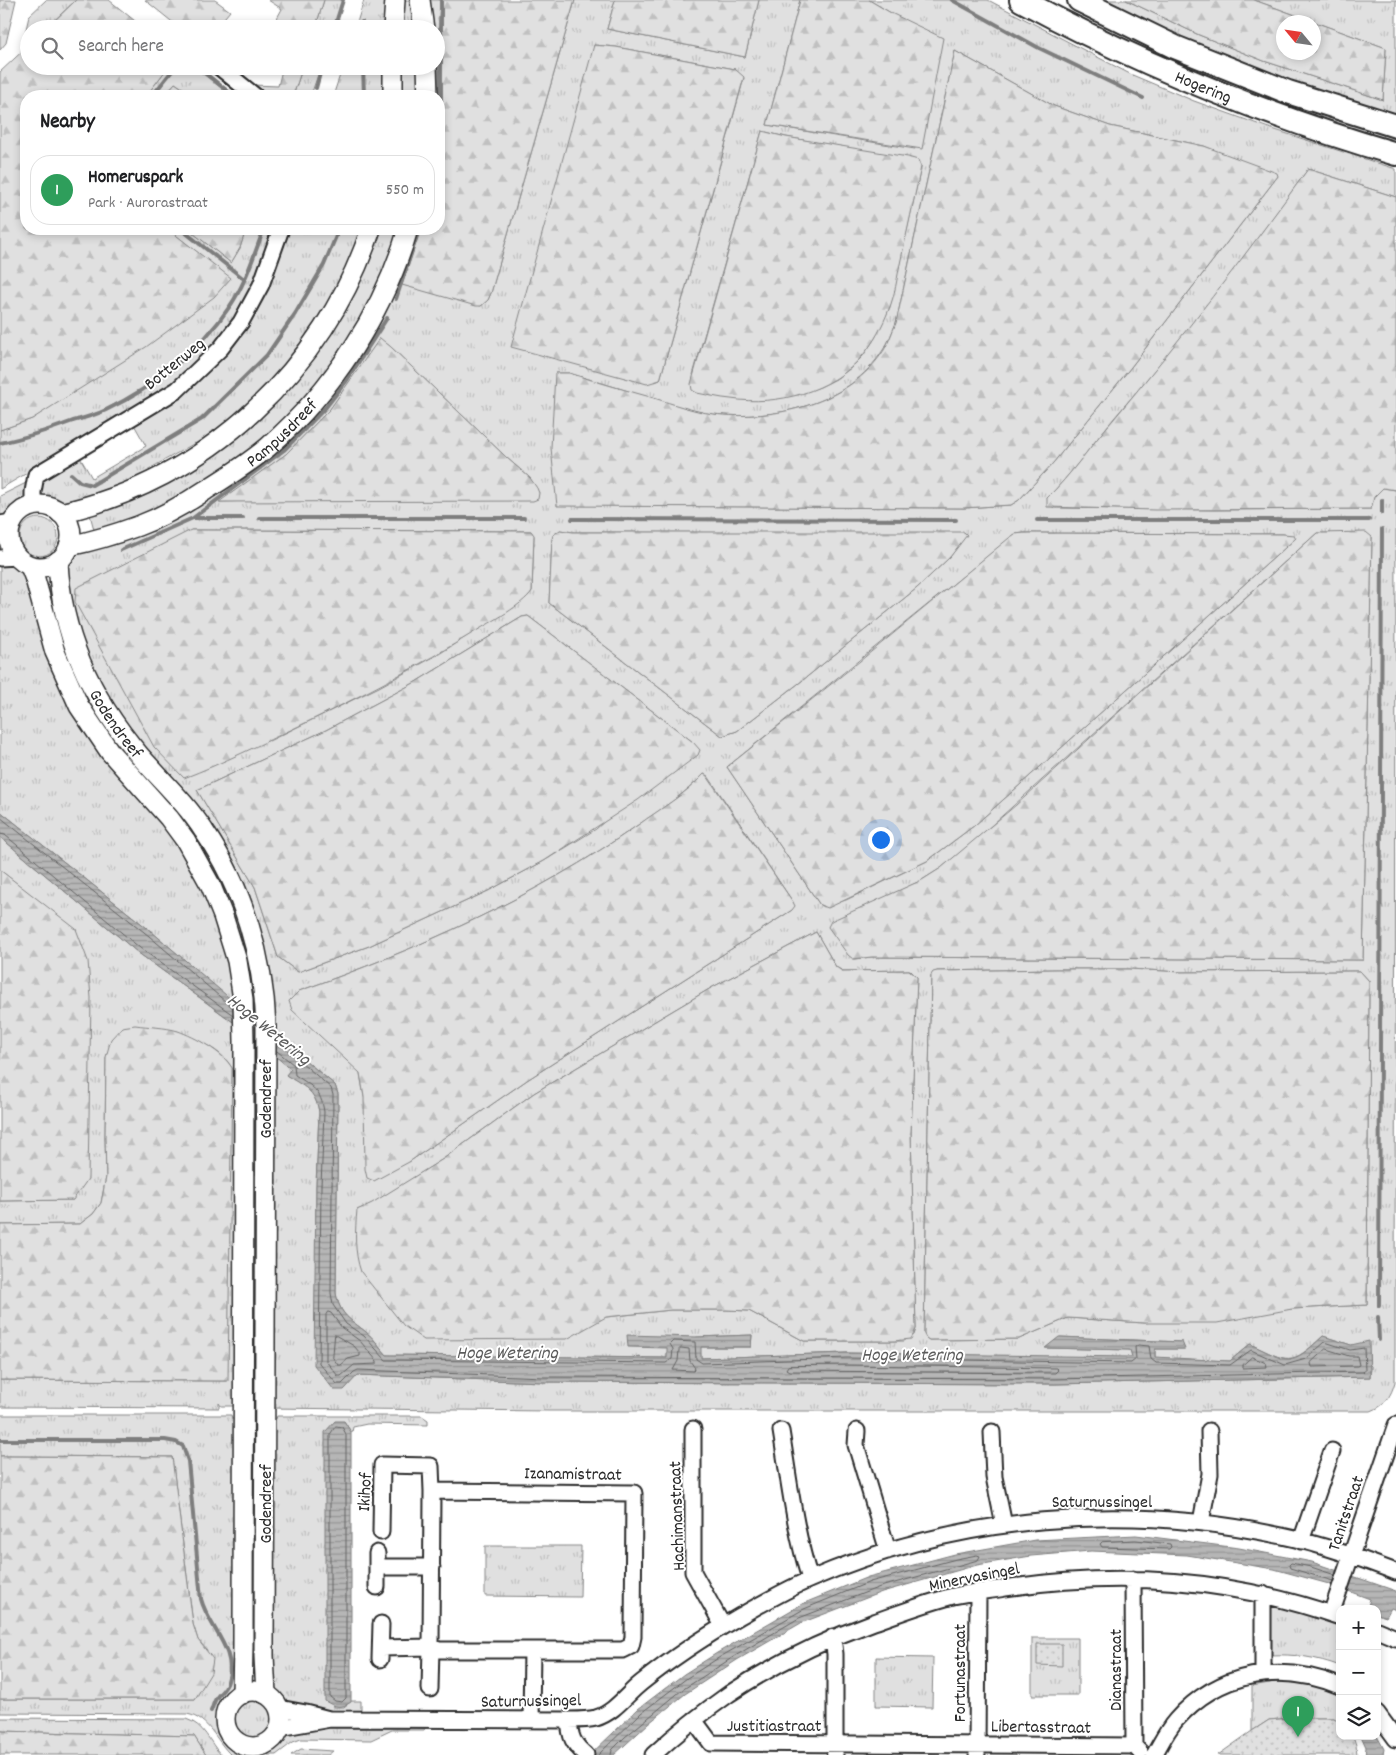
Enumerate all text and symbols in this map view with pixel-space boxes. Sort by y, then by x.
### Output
north arrow [1276,15,1321,60]
search box [20,20,445,75]
icon: search [38,34,66,62]
text: Search here [78,34,164,61]
street label: Hogering [1170,66,1235,111]
text: Nearby [40,108,95,138]
text: Homeruspark [88,165,183,192]
text: 1 [55,179,59,202]
text: 550 m [386,179,424,202]
text: Park · Aurorastraat [88,192,208,215]
street label: Botterweg [140,333,211,397]
street label: Pampusdreef [242,394,325,475]
street label: Godendreef [81,685,147,765]
your location [868,827,894,853]
water label: Hoge Wetering [220,988,316,1074]
street label: Godendreef [255,1059,280,1139]
water label: Hoge Wetering [456,1341,558,1368]
water label: Hoge Wetering [861,1343,963,1370]
street label: Hachimanstraat [664,1460,693,1571]
street label: Izanamistraat [524,1462,622,1489]
street label: Godendreef [255,1464,280,1544]
street label: Ikihof [353,1471,380,1512]
street label: Tanitstraat [1323,1472,1372,1555]
street label: Saturnussingel [1052,1491,1153,1516]
street label: Minervasingel [927,1557,1023,1600]
map controls [1336,1605,1381,1740]
button: + [1336,1605,1381,1650]
street label: Fortunastraat [949,1624,974,1722]
street label: Dianastraat [1105,1629,1130,1711]
button: − [1336,1650,1381,1695]
street label: Saturnussingel [481,1689,582,1716]
button: layers [1336,1695,1381,1740]
pin: 1 [1282,1696,1314,1737]
street label: Justitiastraat [727,1715,822,1740]
street label: Libertasstraat [991,1715,1092,1742]

